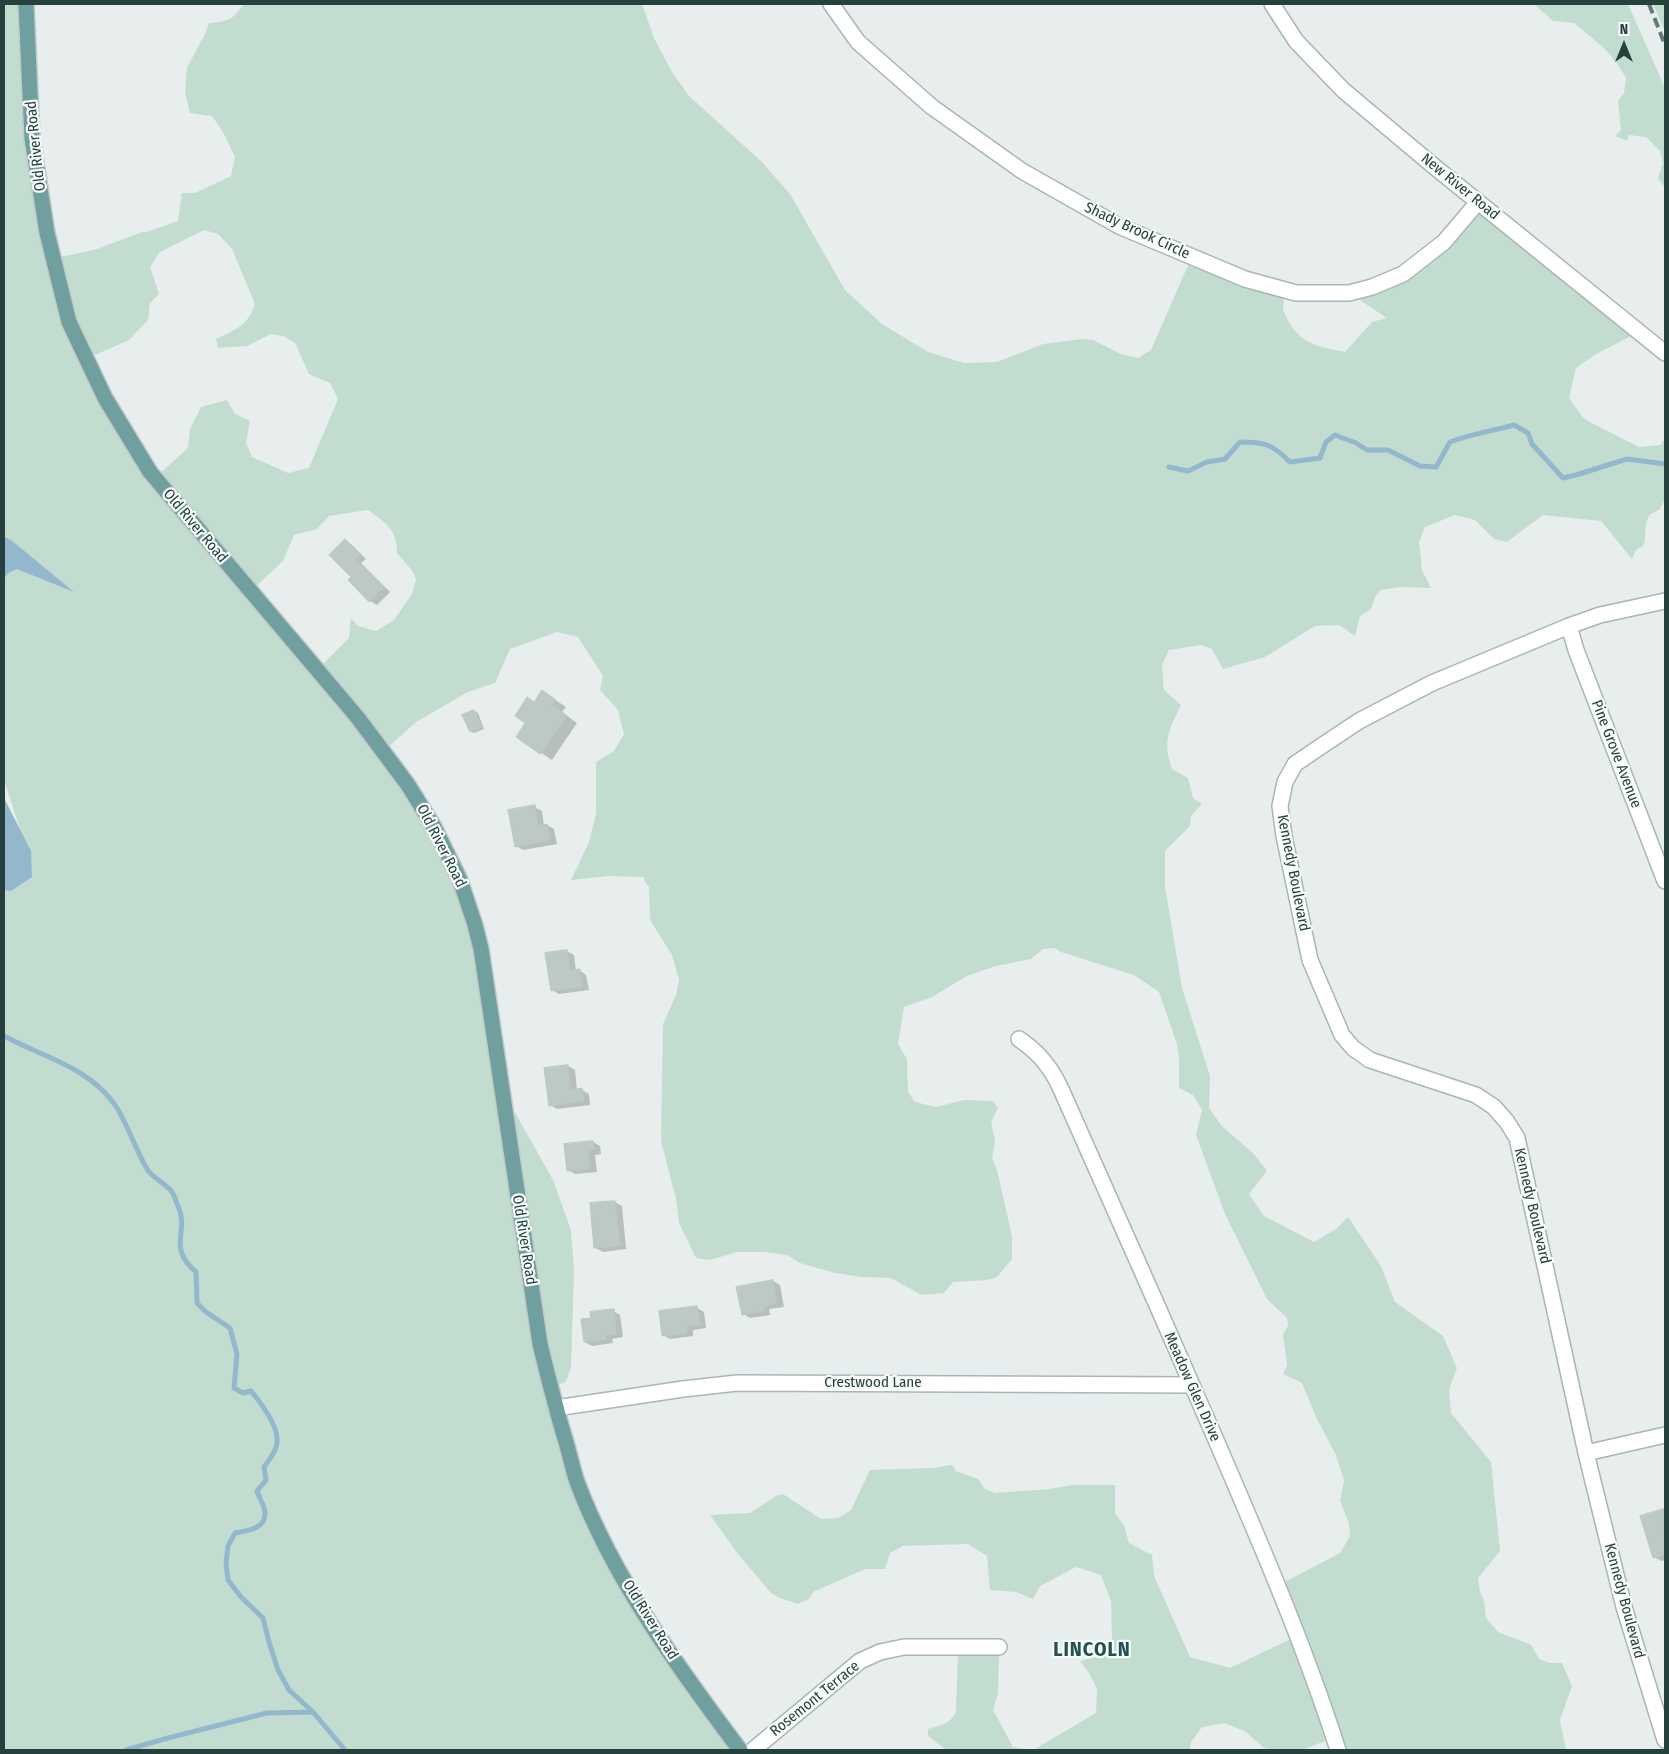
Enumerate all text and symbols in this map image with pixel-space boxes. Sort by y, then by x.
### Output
north arrow [1599,20,1649,70]
text: N [1620,21,1628,38]
street label: Old River Road [22,100,50,192]
street label: New River Road [1417,150,1503,224]
street label: Shady Brook Circle [1081,199,1193,263]
street label: Old River Road [159,485,231,567]
street label: Pine Grove Avenue [1587,697,1645,811]
street label: Old River Road [412,802,470,890]
street label: Kennedy Boulevard [1273,813,1313,933]
street label: Kennedy Boulevard [1510,1146,1554,1266]
street label: Old River Road [508,1194,540,1286]
street label: Meadow Glen Drive [1160,1330,1224,1444]
street label: Crestwood Lane [824,1374,922,1392]
street label: Kennedy Boulevard [1600,1541,1648,1661]
street label: Old River Road [618,1577,682,1663]
district label: LINCOLN [1052,1638,1132,1662]
street label: Rosemont Terrace [767,1657,863,1741]

